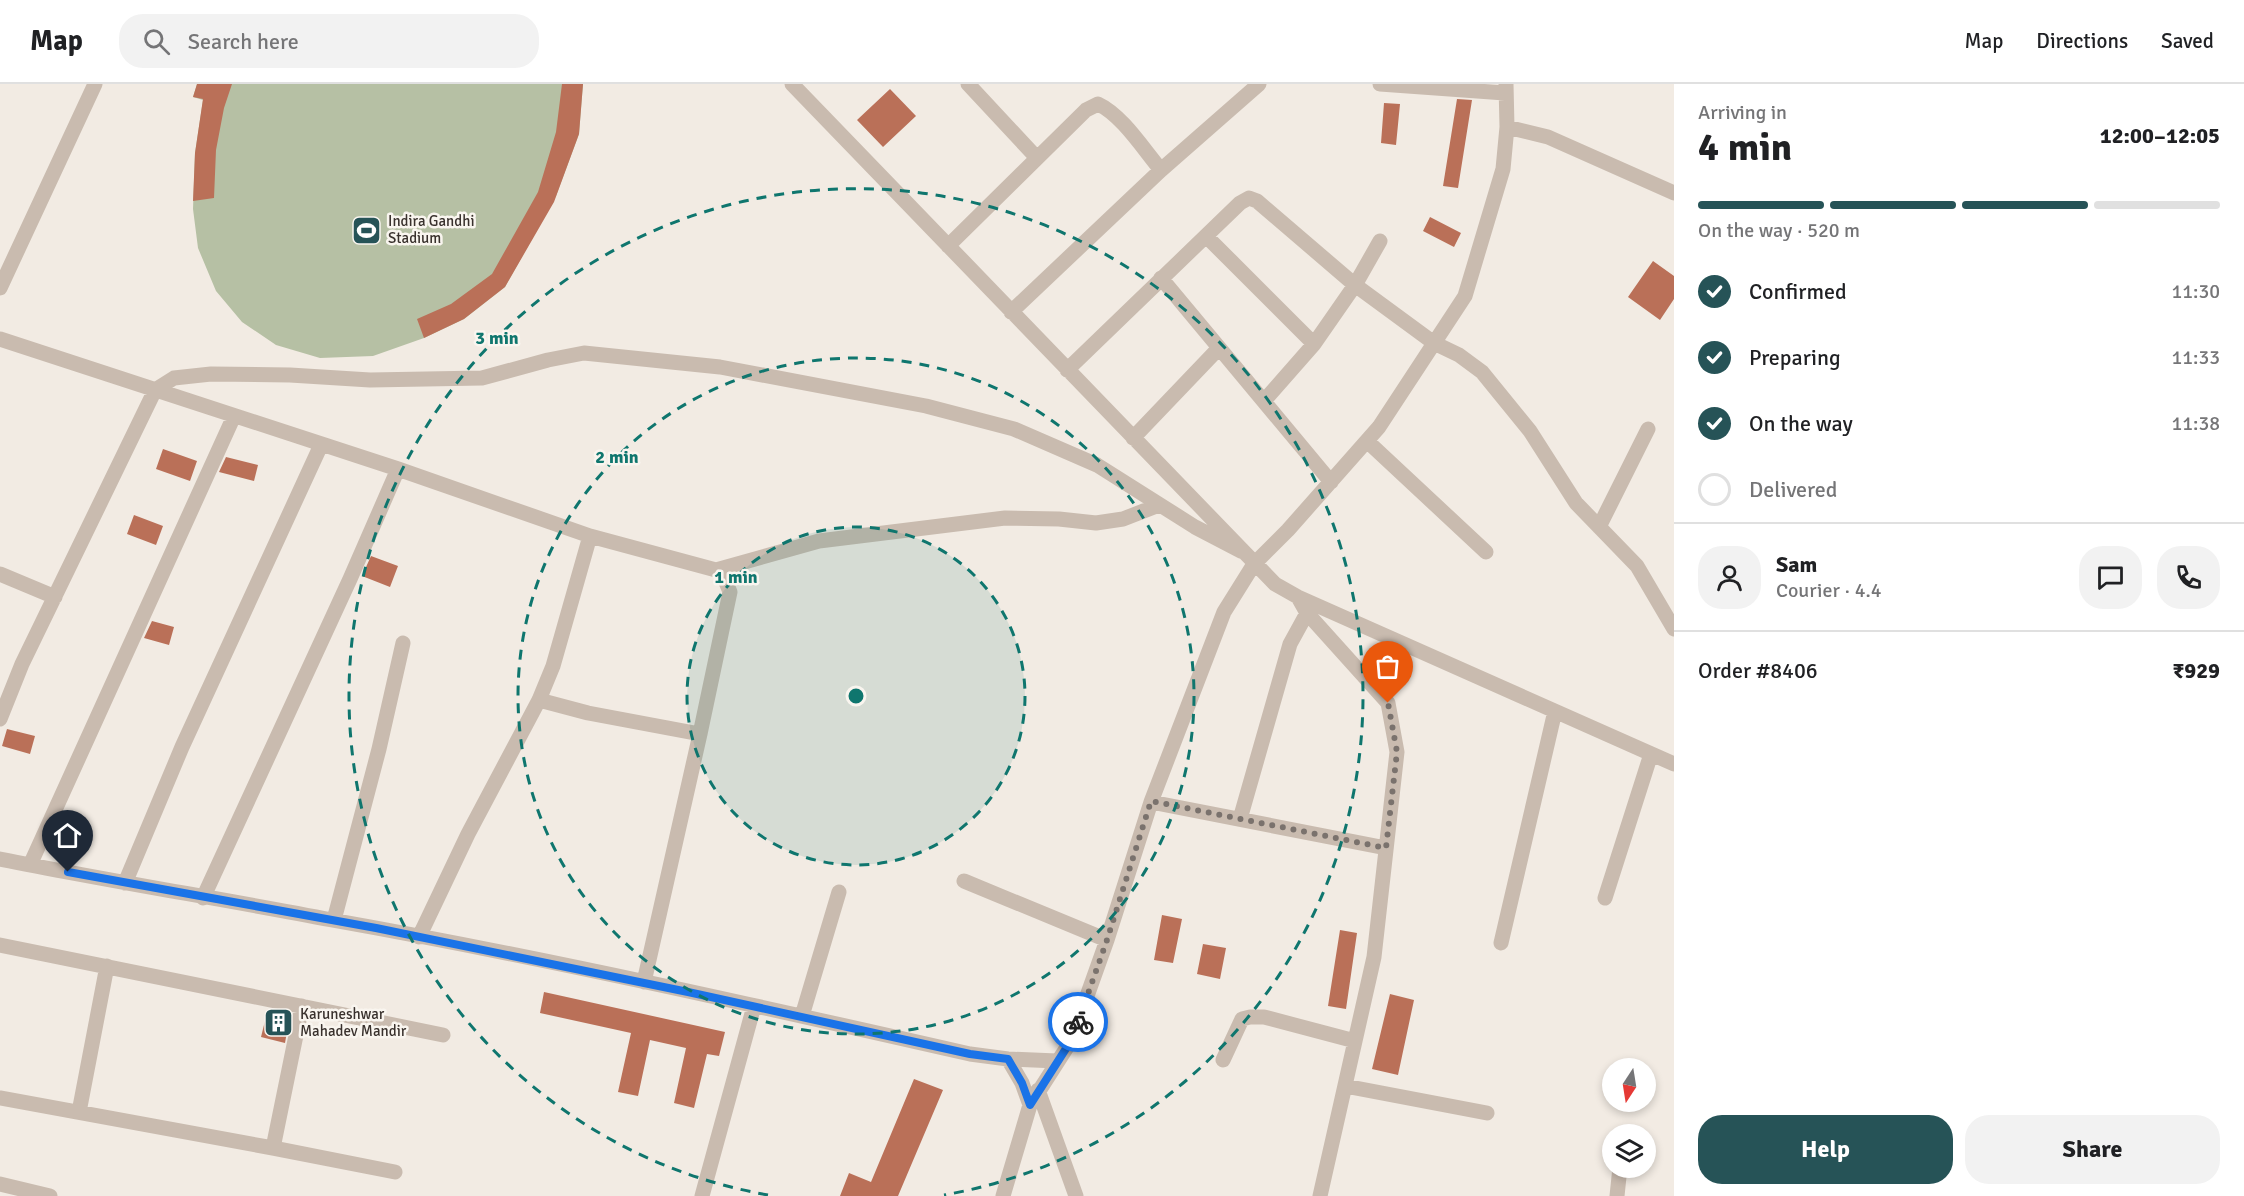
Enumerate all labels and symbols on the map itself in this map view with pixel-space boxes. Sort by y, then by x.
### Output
place label: Indira Gandhi Stadium [388,212,474,247]
sports icon: Indira Gandhi Stadium [351,214,383,246]
text: 3 min [475,327,519,349]
text: 2 min [595,446,639,468]
text: 1 min [714,566,758,588]
pin [1362,641,1413,703]
centre of rings [846,686,866,706]
pin [42,810,93,872]
courier [1048,992,1108,1052]
place label: Karuneshwar Mahadev Mandir [300,1005,407,1040]
building icon: Karuneshwar Mahadev Mandir [263,1007,295,1039]
north arrow [1602,1058,1656,1112]

